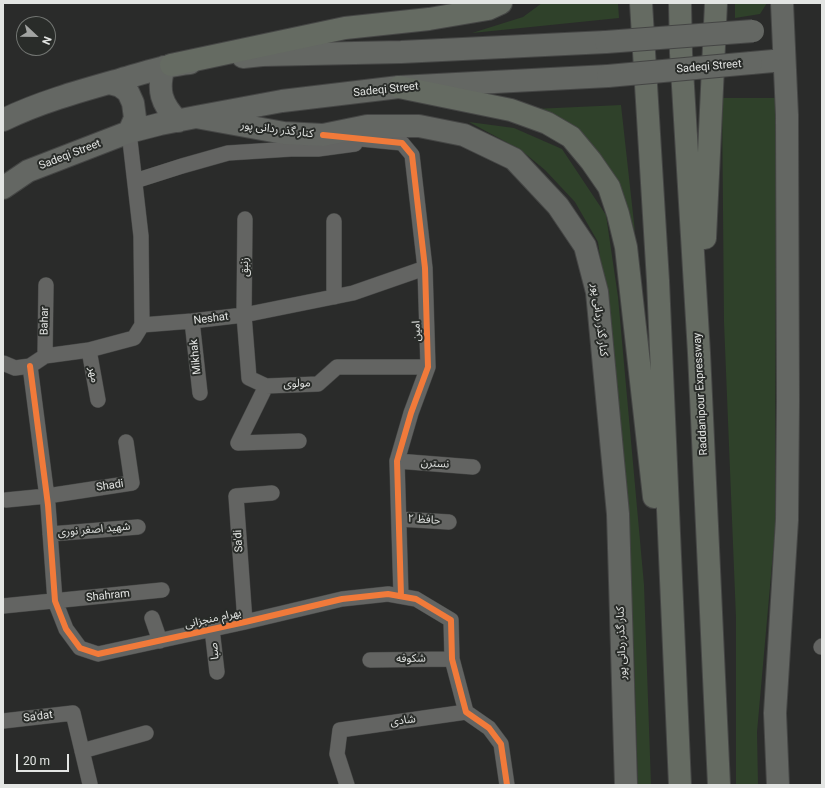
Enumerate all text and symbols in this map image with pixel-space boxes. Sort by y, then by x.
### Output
north arrow [16,16,56,56]
text: N [39,34,54,46]
street label: Sadeqi Street [676,58,742,76]
street label: Sadeqi Street [353,80,419,100]
street label: کنار گذر ردانی پور [240,119,314,141]
street label: Sadeqi Street [37,137,103,173]
street label: زنبق [238,257,252,277]
street label: کنار گذر ردانی پور [588,283,610,357]
street label: Bahar [38,307,52,335]
street label: Neshat [193,310,229,328]
street label: امین [410,321,424,341]
street label: Raddanipour Expressway [691,332,711,456]
street label: Mikhak [188,339,204,375]
street label: مهر [85,366,101,384]
street label: مولوی [283,377,311,391]
street label: نسترن [420,456,450,472]
street label: Shadi [95,477,125,495]
street label: حافظ ۲ [407,512,441,528]
street label: شهید اصغر نوری [57,520,131,540]
street label: Sa'di [232,529,246,553]
street label: Shahram [86,587,130,605]
street label: کنار گذر ردانی پور [614,606,630,680]
street label: بهرام منجزانی [183,607,243,631]
street label: صبا [208,642,222,660]
street label: شکوفه [396,652,426,666]
street label: Sa'dat [23,709,53,725]
street label: شادی [389,713,417,729]
scale bar [18,746,71,772]
text: 20 m [23,754,50,768]

